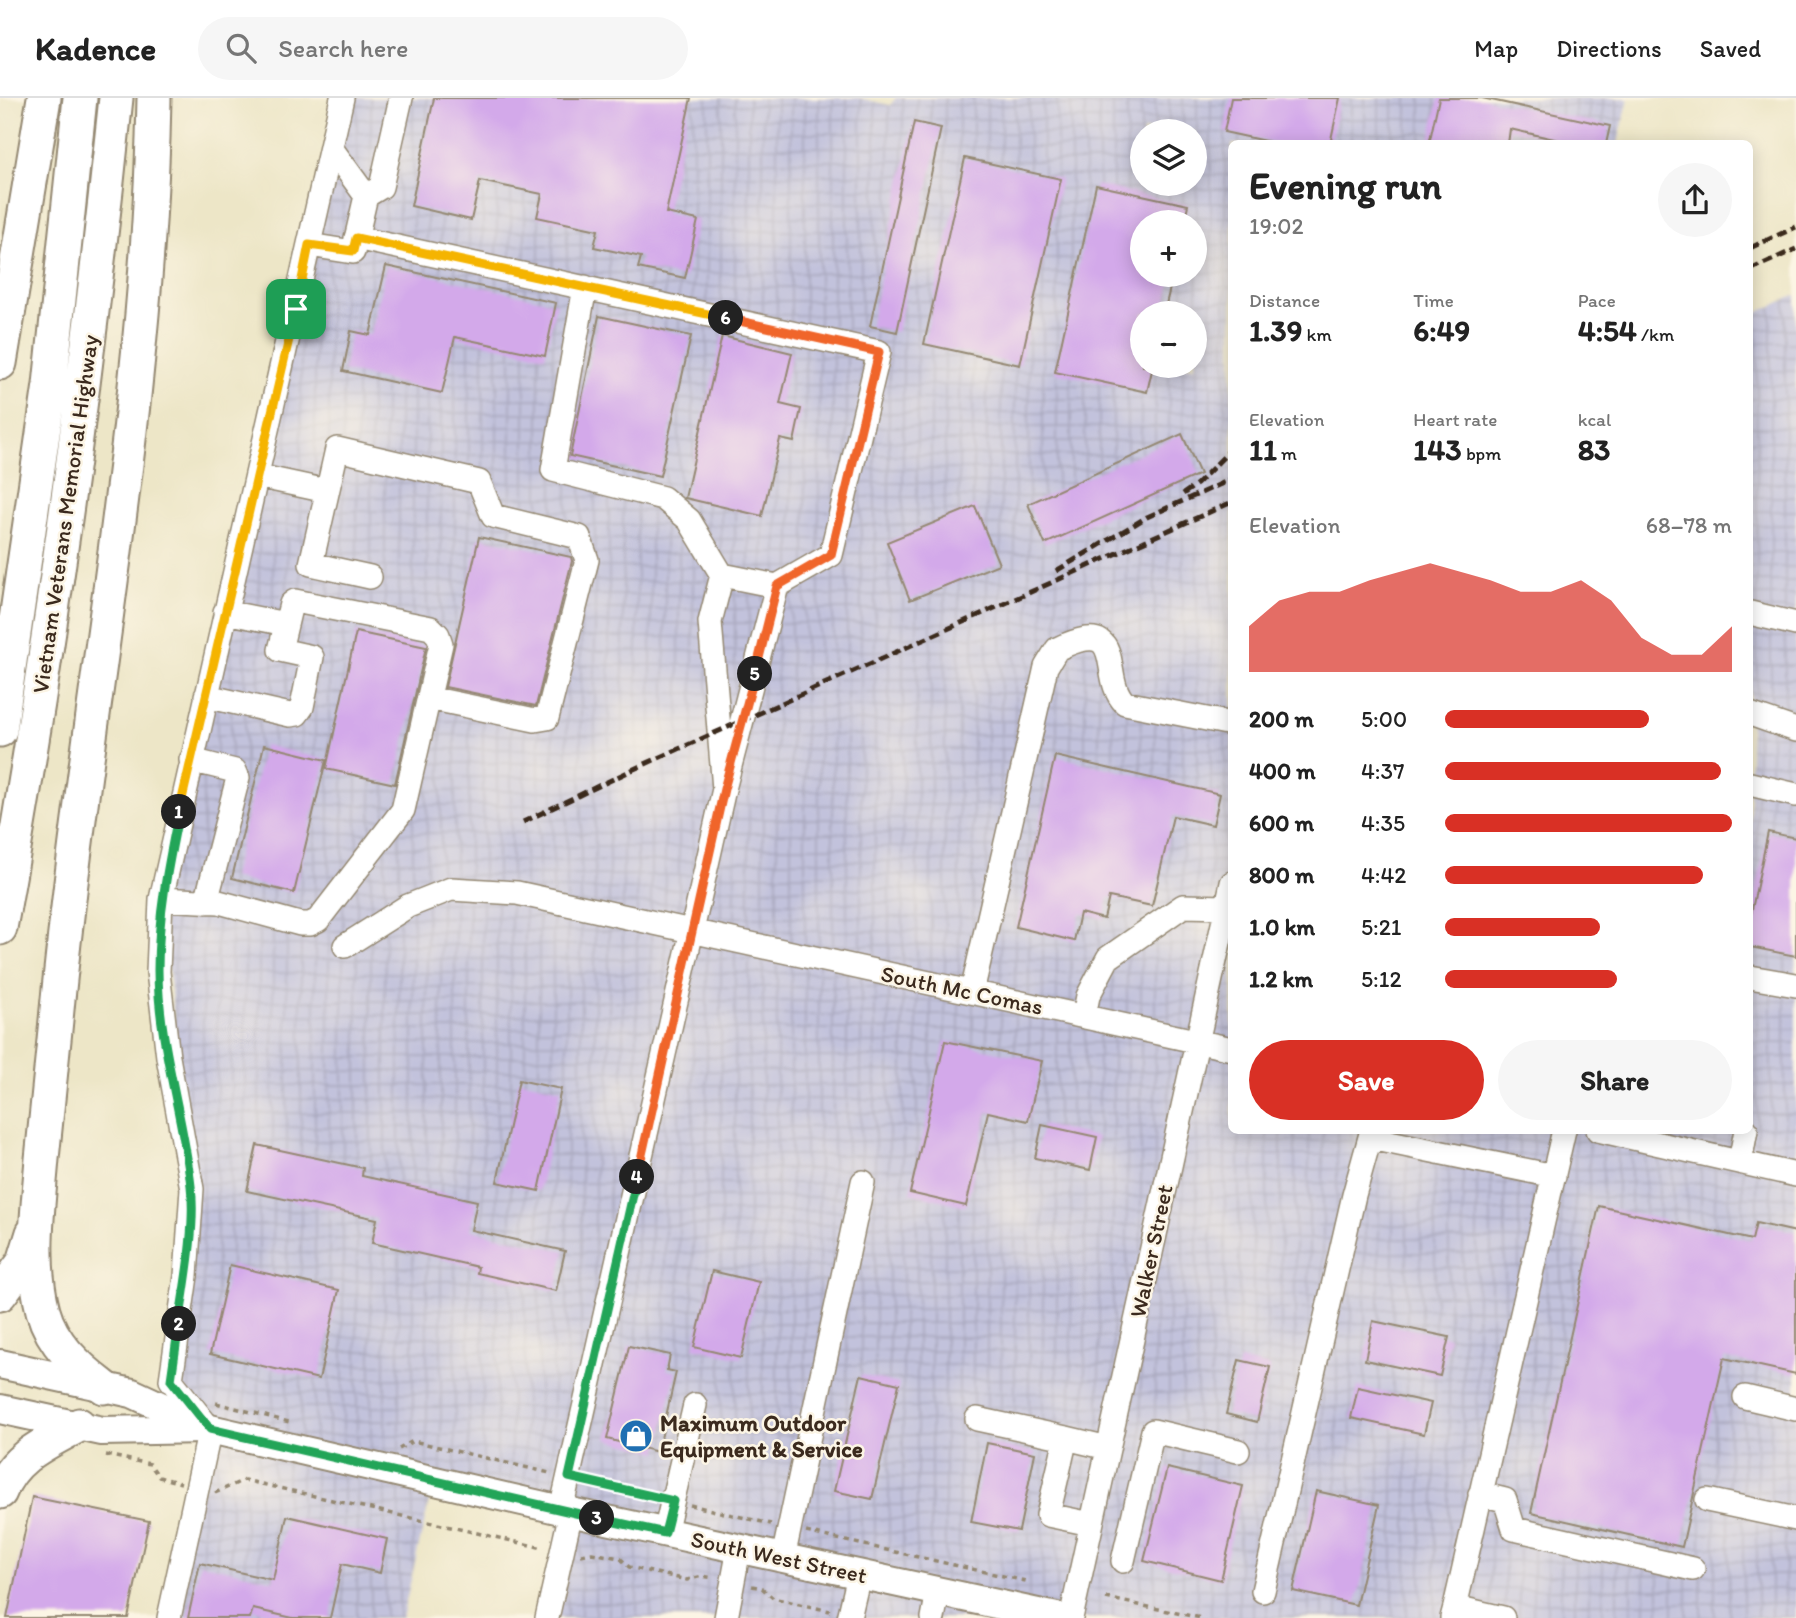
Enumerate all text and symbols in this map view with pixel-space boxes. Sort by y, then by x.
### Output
search box [198,17,688,80]
text: Kadence [35,29,156,68]
icon: search [222,29,260,67]
text: Search here [278,32,409,64]
text: Map [1474,34,1518,63]
text: Directions [1556,34,1662,63]
text: Saved [1700,34,1761,63]
map controls [1130,119,1207,378]
button: layers [1130,119,1207,196]
text: Evening run [1249,163,1442,209]
button: share [1658,163,1732,237]
button: + [1130,210,1207,287]
text: 19:02 [1249,212,1304,240]
pin [266,279,326,339]
text: Distance [1249,289,1320,312]
text: Time [1413,289,1454,312]
text: Pace [1578,289,1616,312]
icon: arrive [277,290,315,328]
pin: 6 [708,300,744,336]
button: − [1130,301,1207,378]
text: 6 [720,306,731,329]
text: 1.39 [1249,312,1302,349]
text: 6:49 [1413,312,1470,349]
text: 4:54 [1578,312,1637,349]
text: km [1302,323,1332,346]
text: /km [1637,323,1674,346]
street label: Vietnam Veterans Memorial Highway [26,333,104,695]
text: Elevation [1249,408,1325,431]
text: Heart rate [1413,408,1497,431]
text: kcal [1578,408,1611,431]
text: 11 [1249,431,1277,468]
text: 143 [1413,431,1462,468]
text: 83 [1578,431,1610,468]
text: m [1277,442,1297,465]
text: bpm [1462,442,1501,465]
text: Elevation [1249,511,1340,539]
text: 68–78 m [1646,511,1732,539]
pin: 5 [738,656,772,692]
text: 5 [750,662,759,685]
text: 200 m [1249,705,1314,733]
text: 5:00 [1361,705,1407,733]
text: 400 m [1249,757,1316,785]
text: 4:37 [1361,757,1404,785]
pin: 1 [162,794,196,830]
text: 1 [174,800,183,823]
text: 600 m [1249,809,1314,837]
text: 4:35 [1361,809,1405,837]
text: 800 m [1249,861,1314,889]
text: 4:42 [1361,861,1406,889]
text: 1.0 km [1249,913,1315,941]
text: 5:21 [1361,913,1401,941]
street label: South Mc Comas [878,959,1046,1021]
text: 1.2 km [1249,965,1313,993]
text: 5:12 [1361,965,1401,993]
button: Save [1249,1040,1484,1120]
button: Share [1498,1040,1732,1120]
pin: 4 [620,1160,654,1194]
text: 4 [631,1165,642,1188]
street label: Walker Street [1123,1182,1179,1320]
pin: 2 [162,1306,196,1342]
text: 2 [174,1312,184,1335]
place label: Maximum Outdoor Equipment & Service [660,1409,863,1463]
shop icon: Maximum Outdoor Equipment & Service [617,1417,655,1455]
pin: 3 [580,1500,614,1536]
text: 3 [591,1506,602,1529]
street label: South West Street [689,1525,869,1589]

